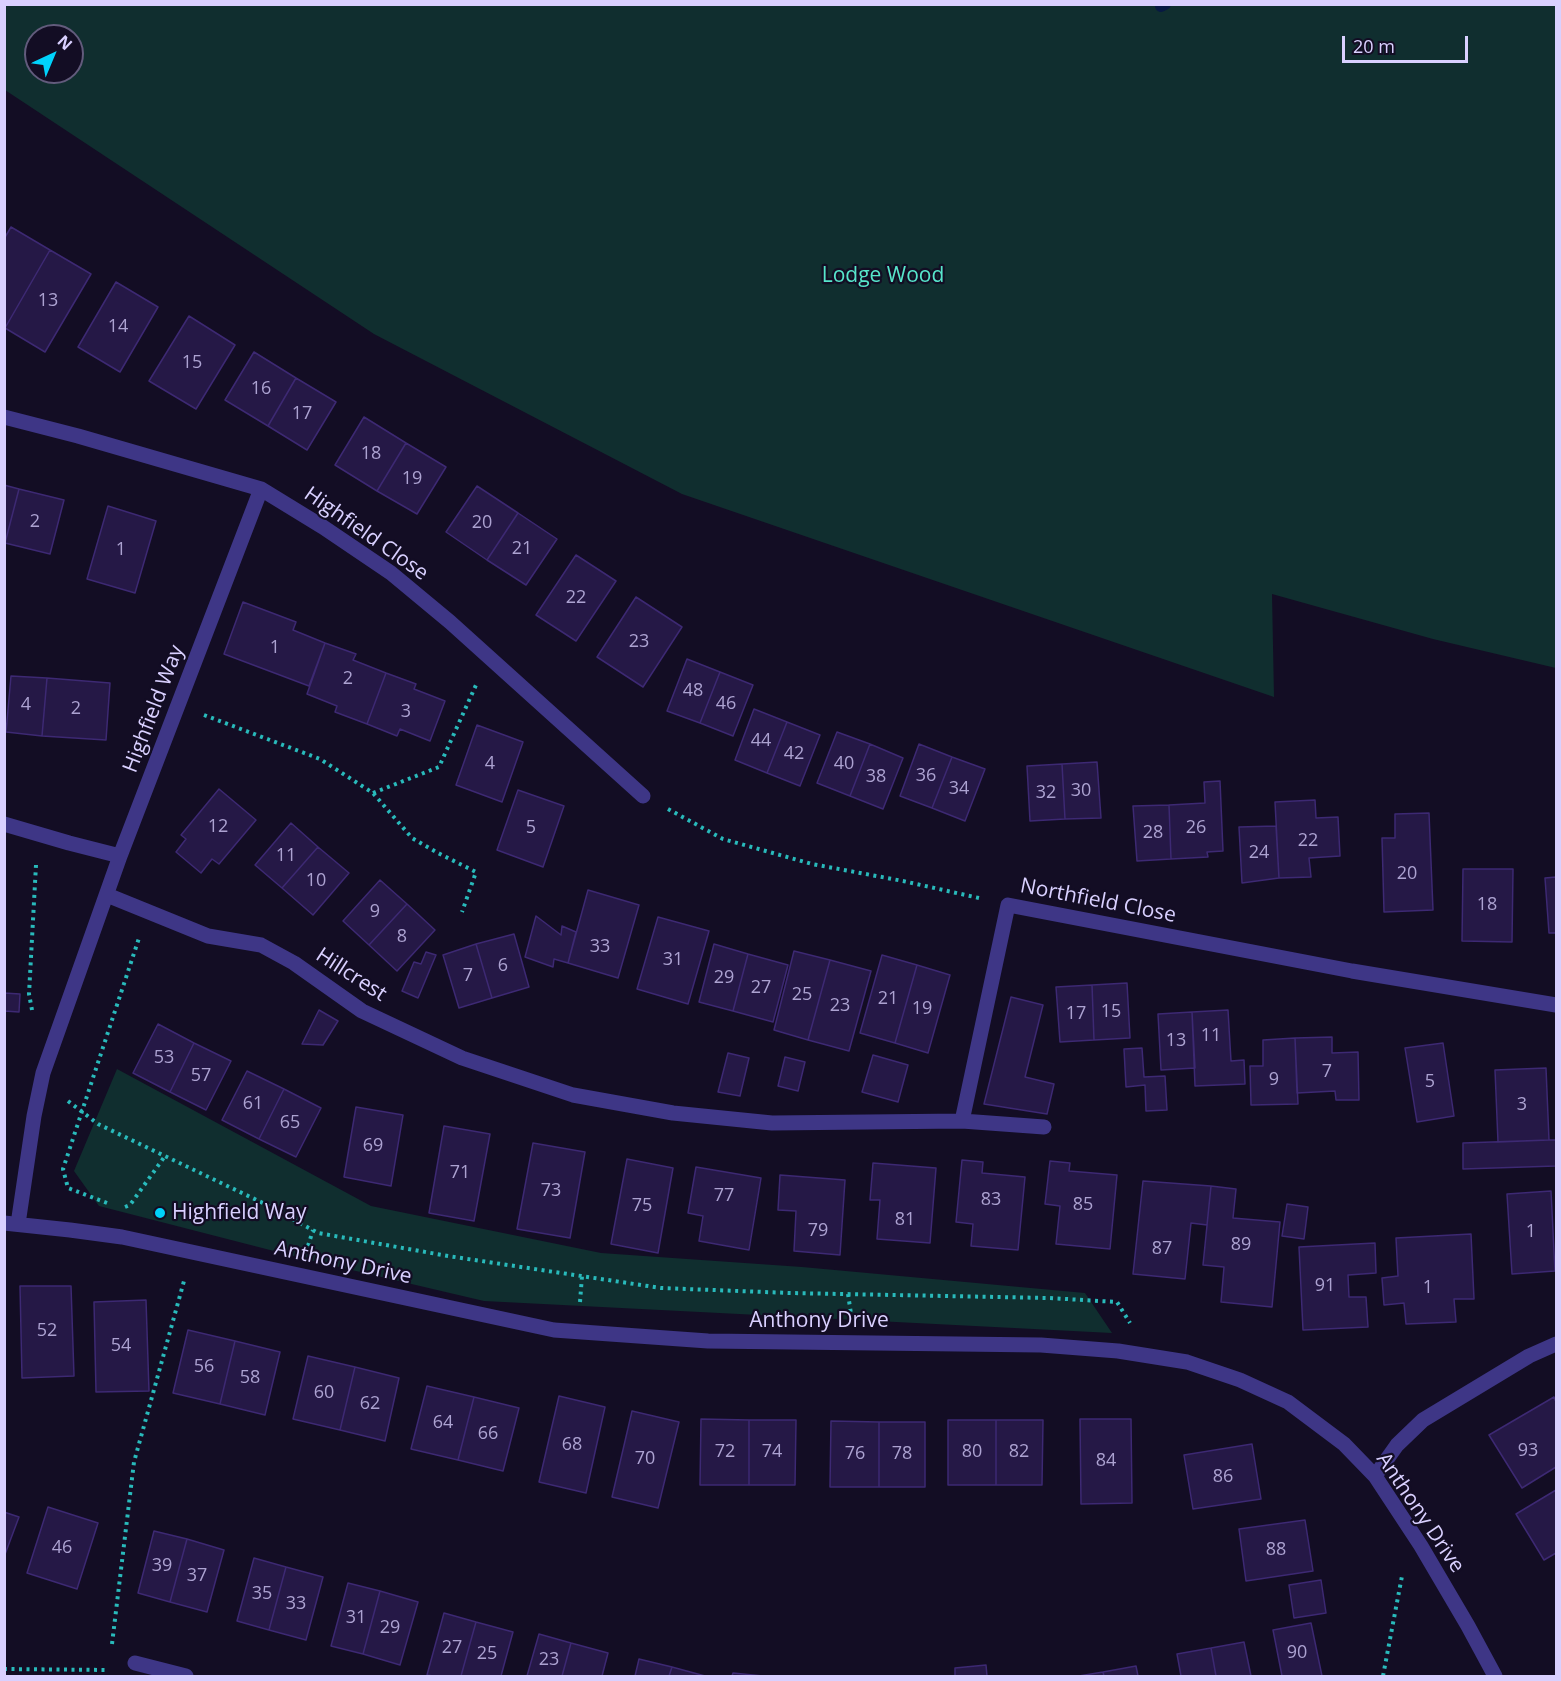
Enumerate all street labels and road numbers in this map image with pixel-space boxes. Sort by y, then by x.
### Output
street label: Highfield Close [299,482,433,586]
street label: Highfield Way [118,642,190,776]
street label: Northfield Close [1018,874,1178,928]
street label: Hillcrest [311,943,391,1007]
street label: Anthony Drive [272,1236,414,1290]
street label: Anthony Drive [749,1308,889,1334]
street label: Anthony Drive [1371,1448,1469,1578]

